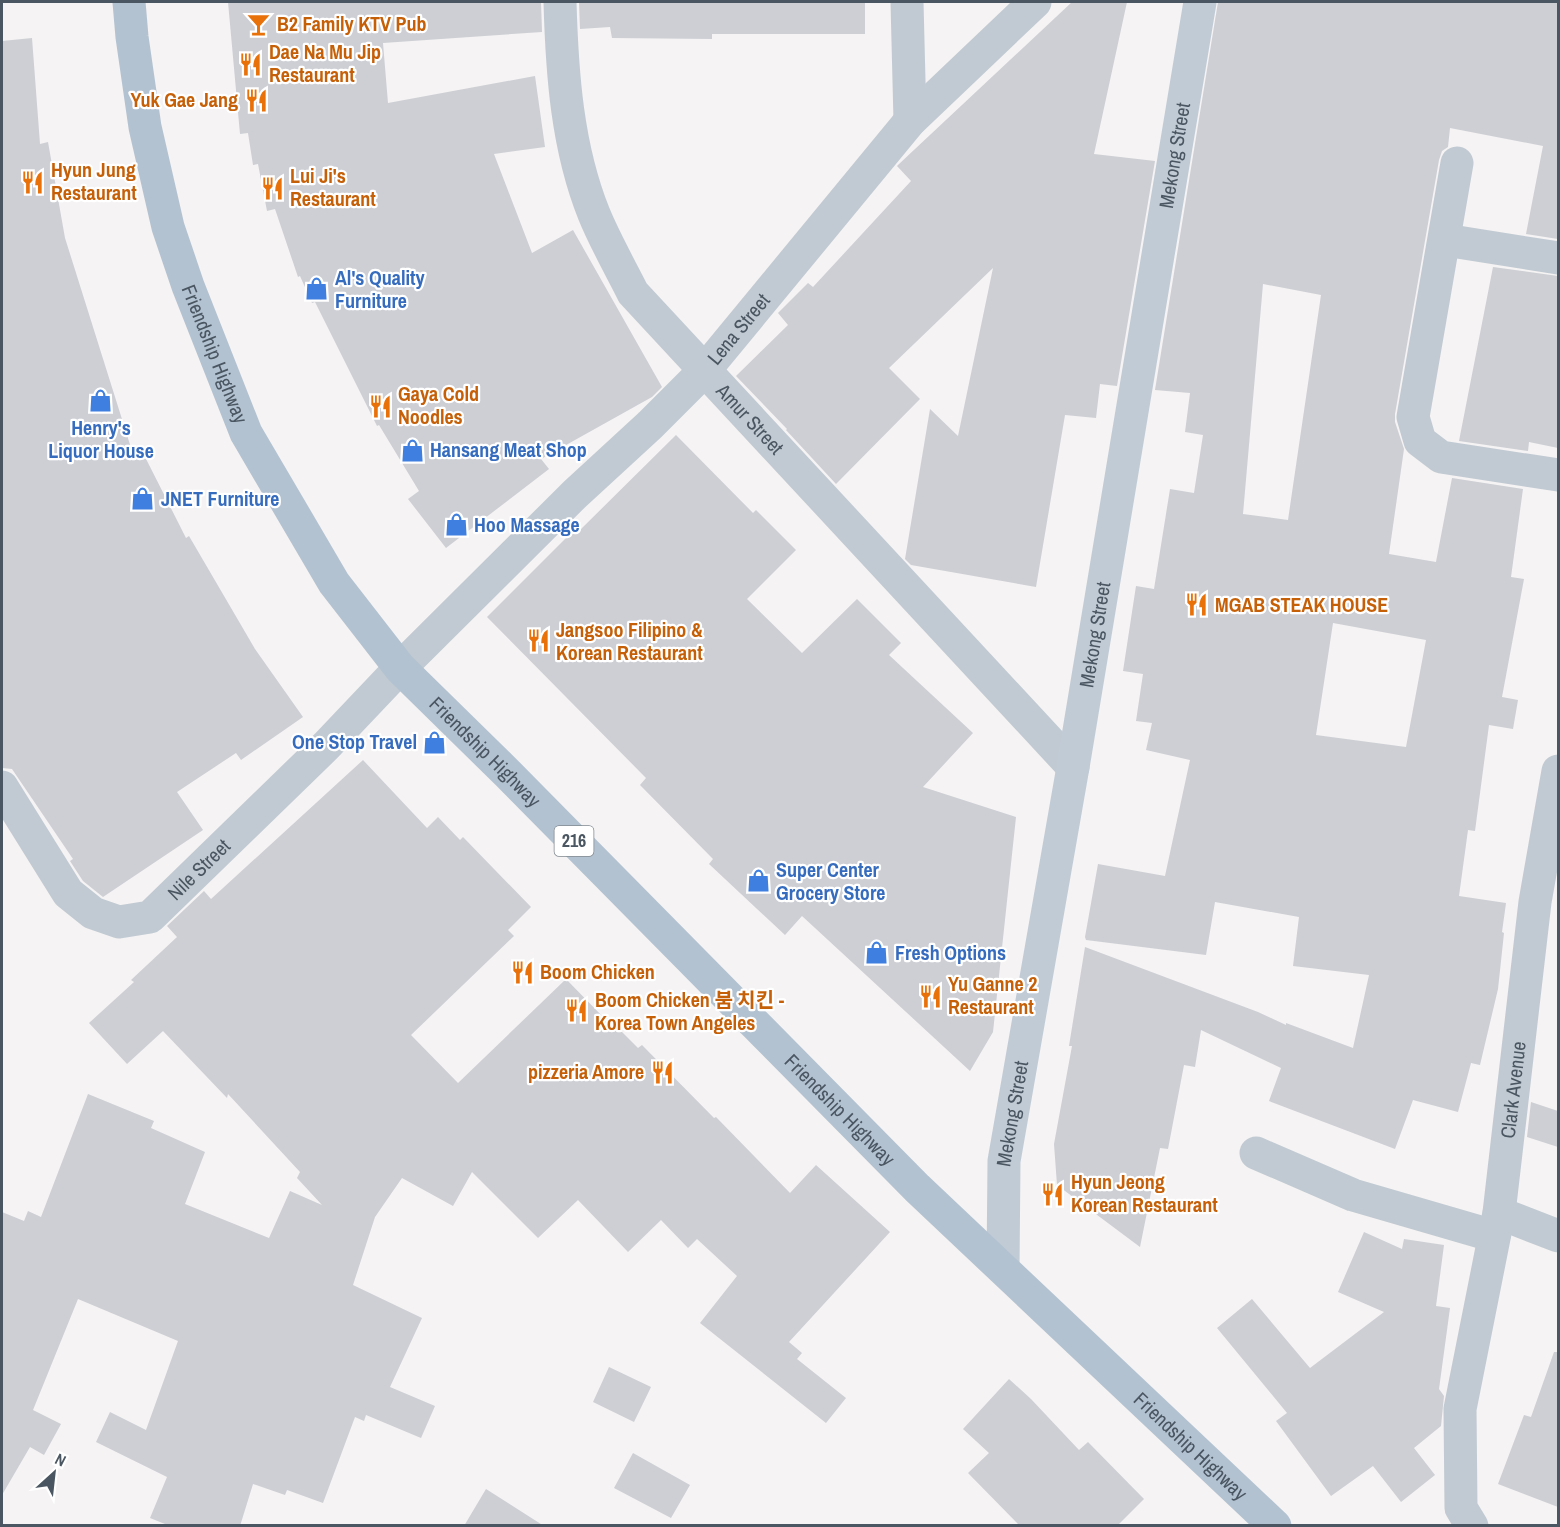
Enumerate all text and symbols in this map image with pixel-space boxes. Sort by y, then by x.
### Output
place label: B2 Family KTV Pub [277,10,427,37]
bar icon: B2 Family KTV Pub [246,11,272,37]
place label: Dae Na Mu Jip Restaurant [269,38,381,88]
restaurant icon: Dae Na Mu Jip Restaurant [238,51,264,77]
place label: Yuk Gae Jang [130,86,238,113]
restaurant icon: Yuk Gae Jang [243,87,269,113]
street label: Mekong Street [1152,100,1196,210]
place label: Hyun Jung Restaurant [51,156,137,206]
place label: Lui Ji's Restaurant [290,162,376,212]
restaurant icon: Hyun Jung Restaurant [20,169,46,195]
restaurant icon: Lui Ji's Restaurant [259,175,285,201]
place label: Al's Quality Furniture [335,264,425,314]
shop icon: Al's Quality Furniture [304,276,330,302]
street label: Friendship Highway [176,280,255,428]
street label: Lena Street [701,287,776,370]
street label: Amur Street [710,377,790,460]
place label: Gaya Cold Noodles [398,380,479,430]
shop icon: Henry's Liquor House [88,387,114,413]
restaurant icon: Gaya Cold Noodles [367,393,393,419]
place label: Henry's Liquor House [48,414,154,464]
place label: Hansang Meat Shop [430,436,587,463]
shop icon: Hansang Meat Shop [399,437,425,463]
place label: JNET Furniture [161,485,279,512]
shop icon: JNET Furniture [130,486,156,512]
place label: Hoo Massage [474,511,580,538]
shop icon: Hoo Massage [443,512,469,538]
street label: Mekong Street [1072,579,1117,690]
place label: MGAB STEAK HOUSE [1215,591,1388,618]
restaurant icon: MGAB STEAK HOUSE [1184,592,1210,618]
place label: Jangsoo Filipino & Korean Restaurant [556,616,703,666]
restaurant icon: Jangsoo Filipino & Korean Restaurant [525,628,551,654]
street label: Friendship Highway [424,690,548,813]
place label: One Stop Travel [292,728,417,755]
shop icon: One Stop Travel [422,729,448,755]
road number: 216 [554,826,594,856]
street label: Nile Street [161,832,236,906]
place label: Super Center Grocery Store [776,856,885,906]
shop icon: Super Center Grocery Store [745,868,771,894]
place label: Fresh Options [895,939,1006,966]
shop icon: Fresh Options [864,940,890,966]
place label: Boom Chicken [540,958,655,985]
restaurant icon: Boom Chicken [509,959,535,985]
place label: Yu Ganne 2 Restaurant [948,970,1037,1020]
restaurant icon: Yu Ganne 2 Restaurant [917,983,943,1009]
place label: Boom Chicken 붐 치킨 - Korea Town Angeles [595,986,785,1036]
restaurant icon: Boom Chicken 붐 치킨 - Korea Town Angeles [564,998,590,1024]
street label: Clark Avenue [1494,1040,1532,1140]
street label: Friendship Highway [779,1048,902,1172]
place label: pizzeria Amore [528,1058,644,1085]
street label: Mekong Street [989,1058,1034,1169]
restaurant icon: pizzeria Amore [649,1059,675,1085]
place label: Hyun Jeong Korean Restaurant [1071,1168,1218,1218]
restaurant icon: Hyun Jeong Korean Restaurant [1040,1181,1066,1207]
street label: Friendship Highway [1128,1386,1254,1507]
north arrow [24,1443,84,1503]
text: N [52,1448,70,1472]

